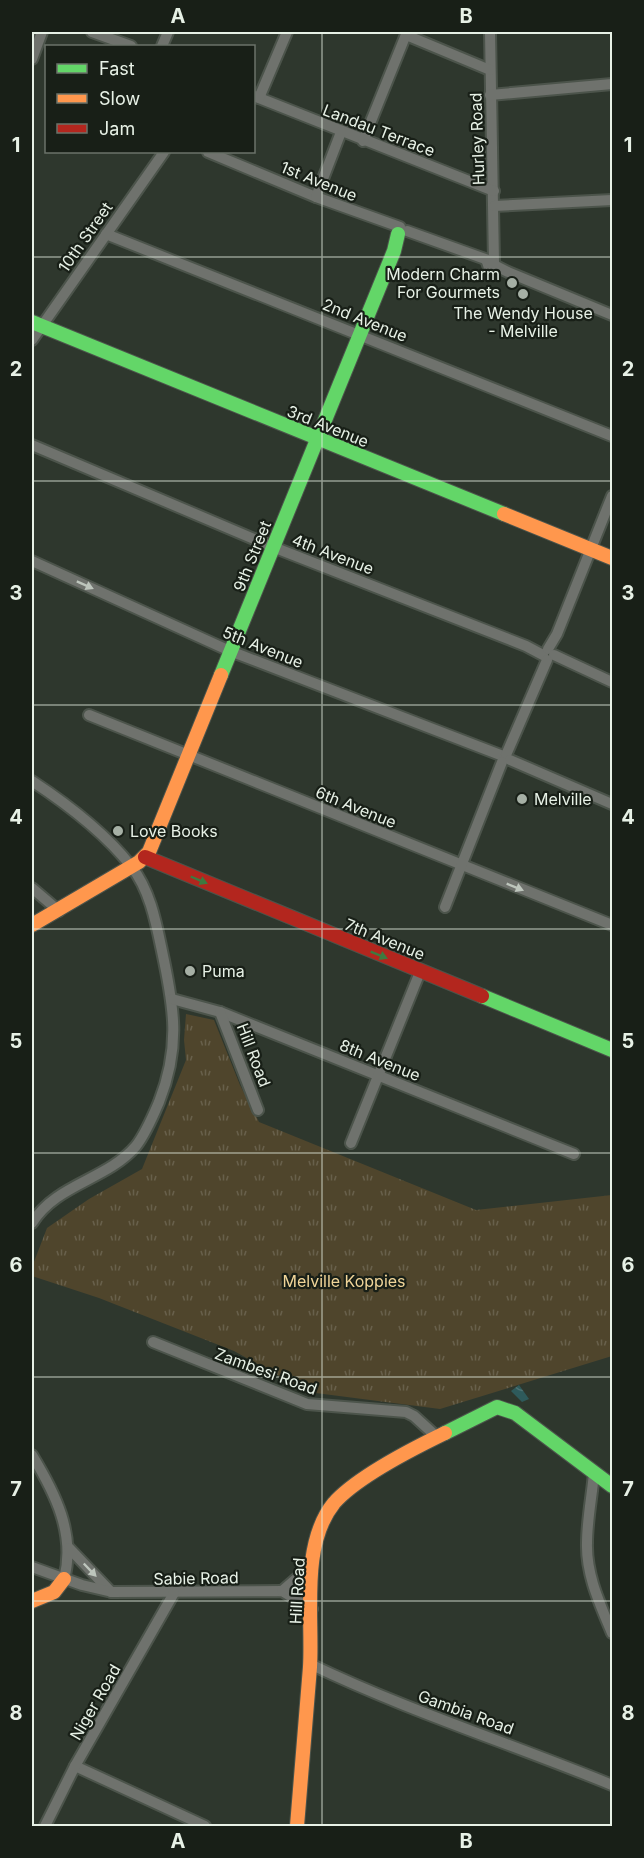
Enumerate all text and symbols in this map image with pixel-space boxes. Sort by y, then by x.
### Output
text: A [171,4,186,28]
text: B [459,4,473,28]
legend [45,45,255,153]
text: Fast [99,58,135,79]
text: Slow [99,88,140,109]
street label: Hurley Road [465,92,489,186]
street label: Landau Terrace [320,99,438,161]
text: Jam [99,118,135,139]
text: 1 [12,133,20,157]
text: 1 [624,133,632,157]
street label: 1st Avenue [278,157,360,205]
street label: 10th Street [54,198,116,276]
place label: Modern Charm For Gourmets [386,264,500,302]
marker: Modern Charm For Gourmets [505,276,519,290]
marker: The Wendy House - Melville [516,287,530,301]
street label: 2nd Avenue [320,294,410,346]
place label: The Wendy House - Melville [453,303,593,341]
text: 2 [10,357,22,381]
text: 2 [622,357,634,381]
street label: 3rd Avenue [284,401,372,451]
street label: 9th Street [229,518,275,594]
street label: 4th Avenue [289,529,377,579]
one-way arrow [76,580,94,590]
text: 3 [10,581,22,605]
text: 3 [622,581,634,605]
street label: 5th Avenue [220,622,306,672]
street label: 6th Avenue [313,782,399,832]
place label: Melville [534,789,592,809]
marker: Melville [515,792,529,806]
text: 4 [9,805,23,829]
text: 4 [621,805,635,829]
place label: Love Books [130,821,218,841]
marker: Love Books [111,824,125,838]
one-way arrow [190,876,208,885]
one-way arrow [506,883,524,892]
street label: 7th Avenue [342,914,428,964]
one-way arrow [371,950,389,960]
place label: Puma [202,961,245,981]
marker: Puma [183,964,197,978]
street label: Hill Road [233,1020,275,1090]
text: 5 [10,1029,22,1053]
text: 5 [622,1029,634,1053]
street label: 8th Avenue [337,1035,423,1085]
text: 6 [10,1253,23,1277]
text: 6 [622,1253,635,1277]
park label: Melville Koppies [282,1271,406,1291]
street label: Zambesi Road [212,1343,320,1399]
text: 7 [10,1477,22,1501]
text: 7 [622,1477,634,1501]
street label: Hill Road [285,1557,309,1625]
one-way arrow [83,1563,97,1578]
street label: Sabie Road [153,1567,239,1589]
street label: Niger Road [65,1661,125,1743]
street label: Gambia Road [415,1685,517,1739]
text: 8 [9,1701,23,1725]
text: 8 [621,1701,635,1725]
text: A [171,1829,186,1853]
text: B [459,1829,473,1853]

